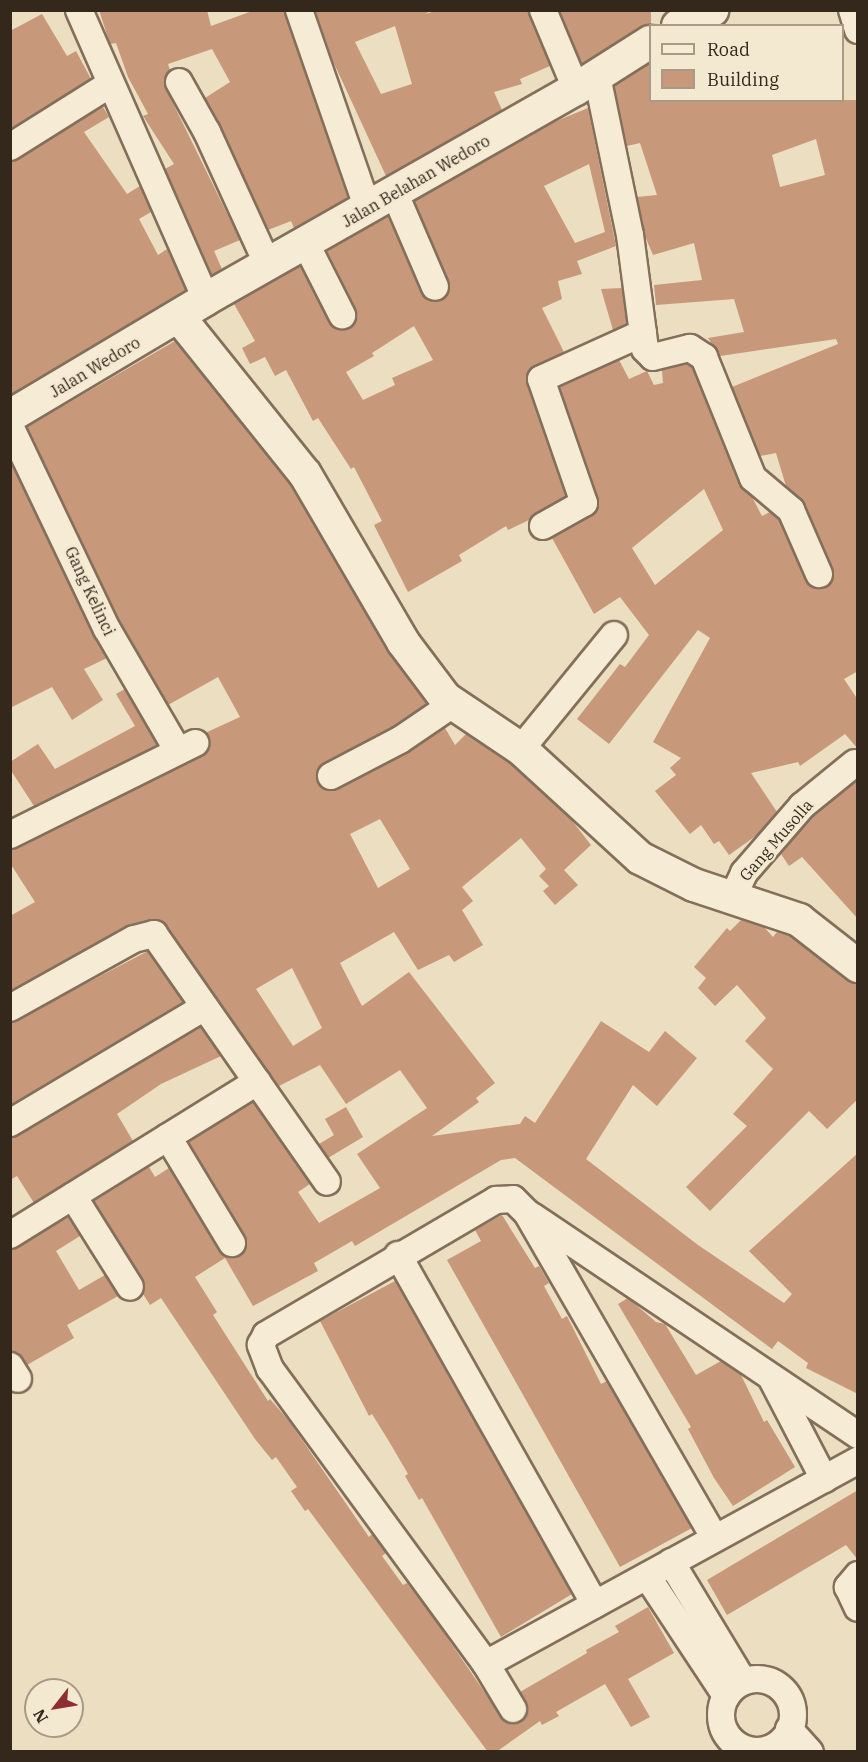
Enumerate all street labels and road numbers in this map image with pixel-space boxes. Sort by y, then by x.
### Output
street label: Jalan Belahan Wedoro [339,131,493,231]
street label: Jalan Wedoro [46,333,144,401]
street label: Gang Kelinci [61,543,119,639]
street label: Gang Musolla [735,795,817,885]

